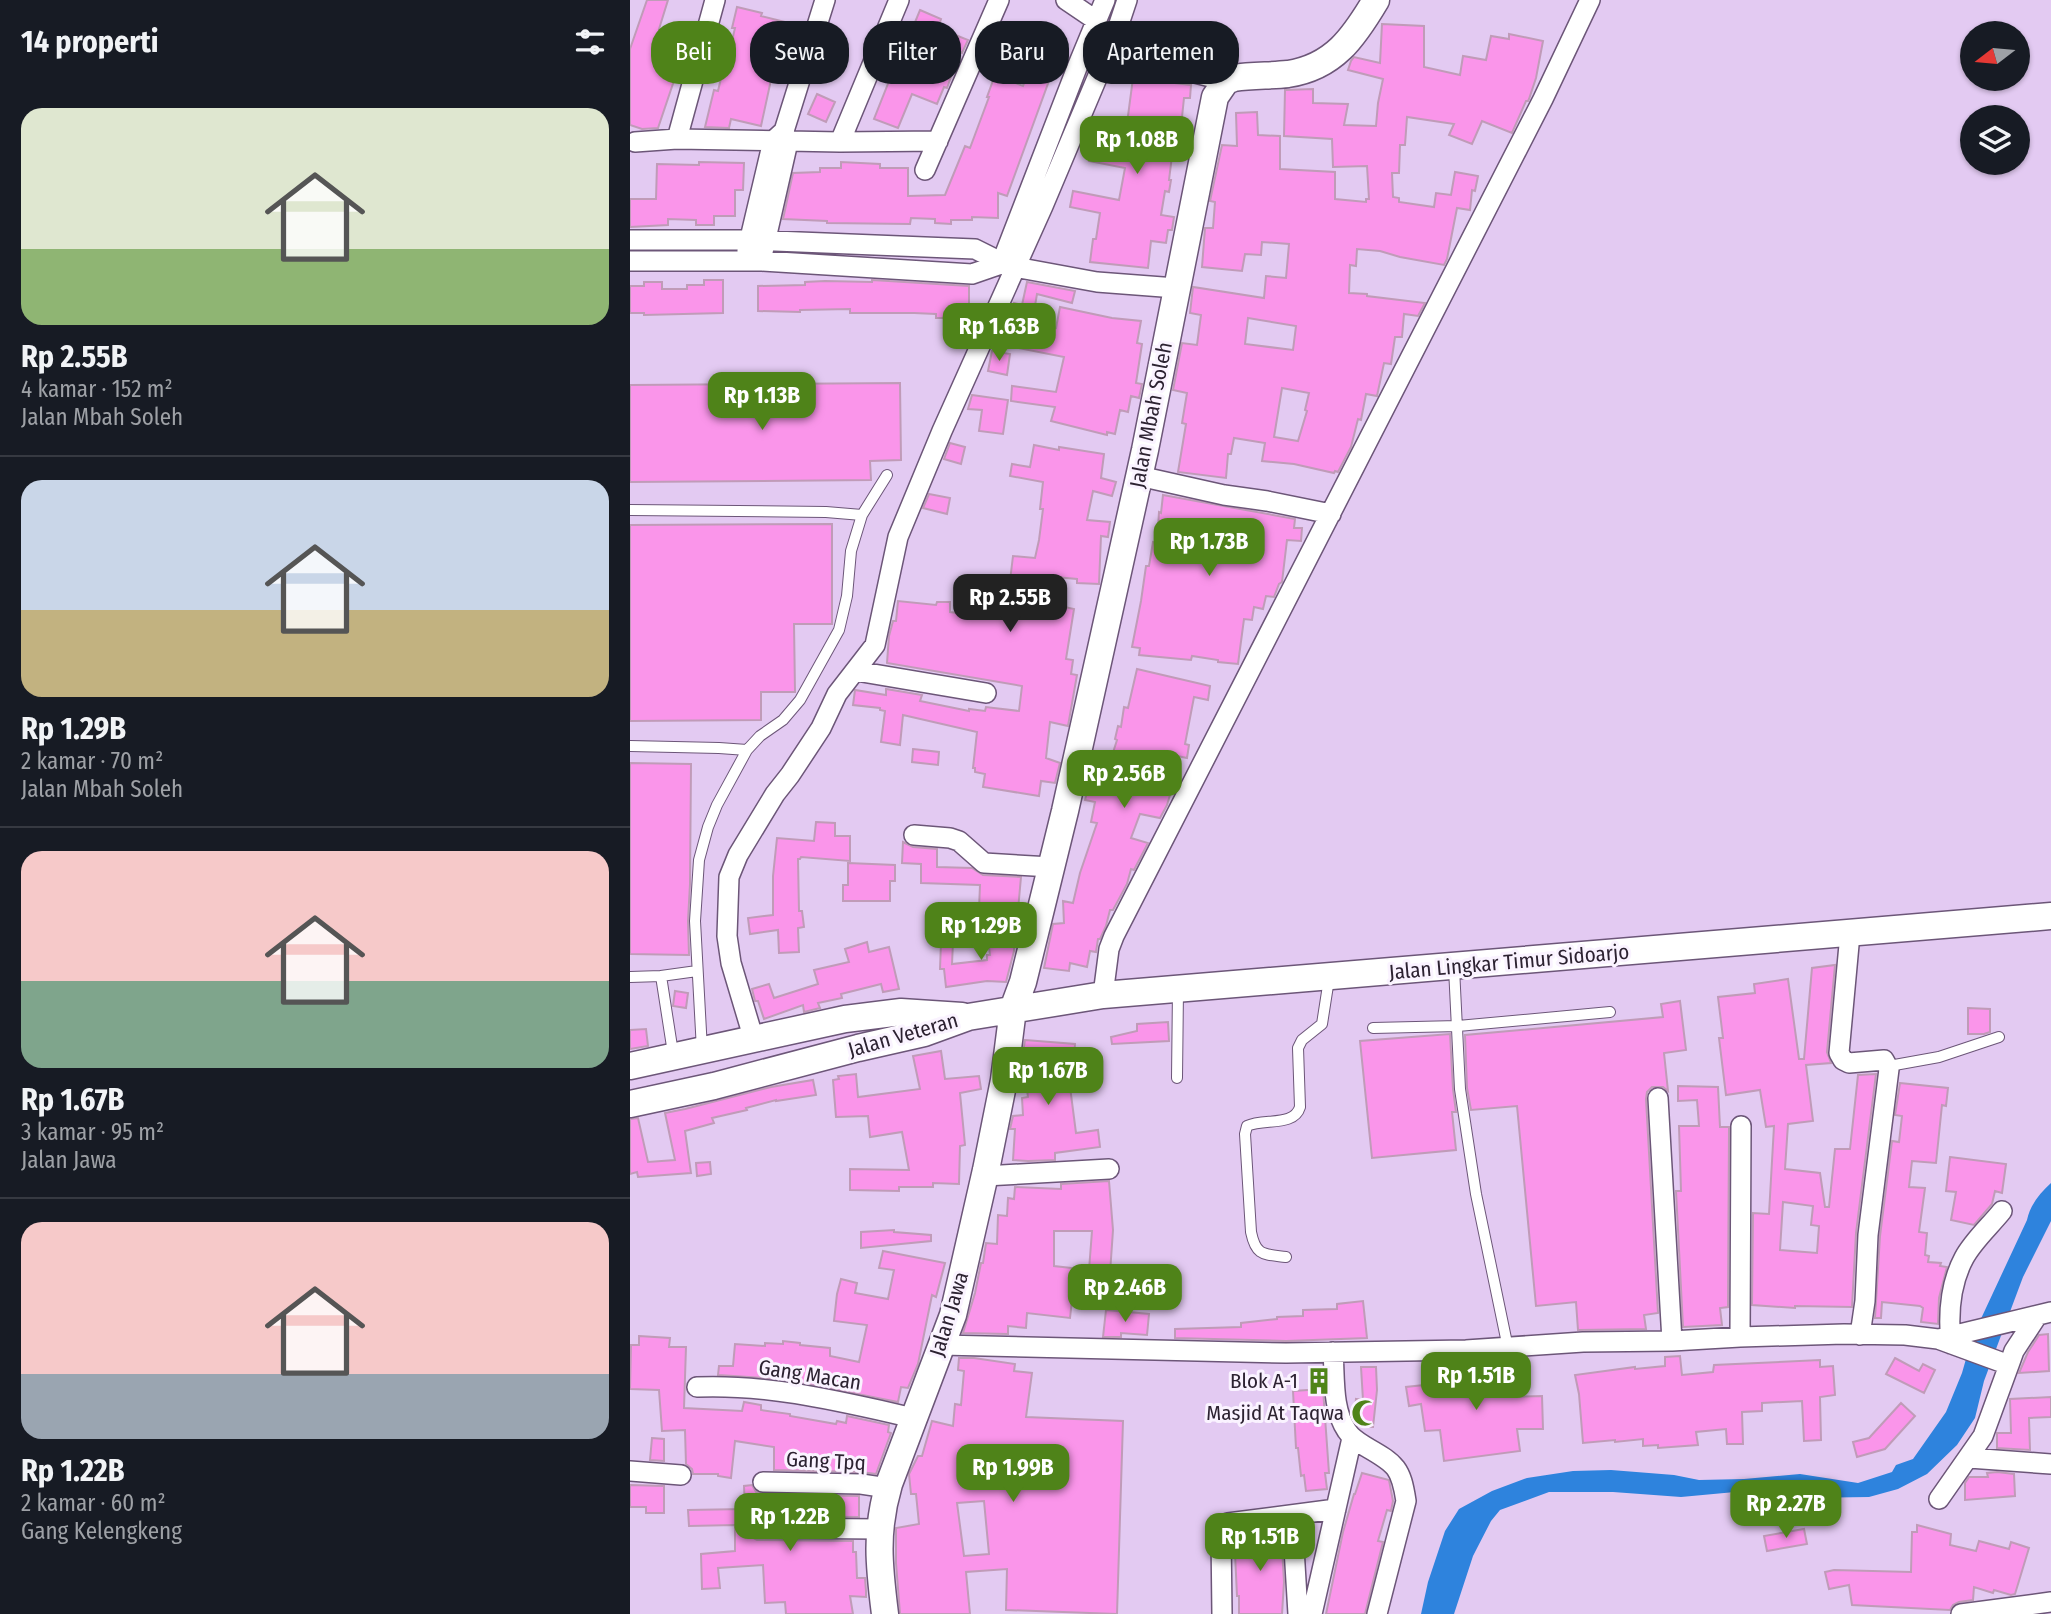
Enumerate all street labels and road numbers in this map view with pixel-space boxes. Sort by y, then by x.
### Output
street label: Jalan Mbah Soleh [1124,340,1178,490]
street label: Jalan Lingkar Timur Sidoarjo [1388,939,1630,985]
street label: Jalan Veteran [845,1007,961,1063]
street label: Jalan Jawa [924,1268,974,1360]
street label: Gang Macan [757,1354,863,1396]
street label: Gang Tpq [786,1446,866,1476]

